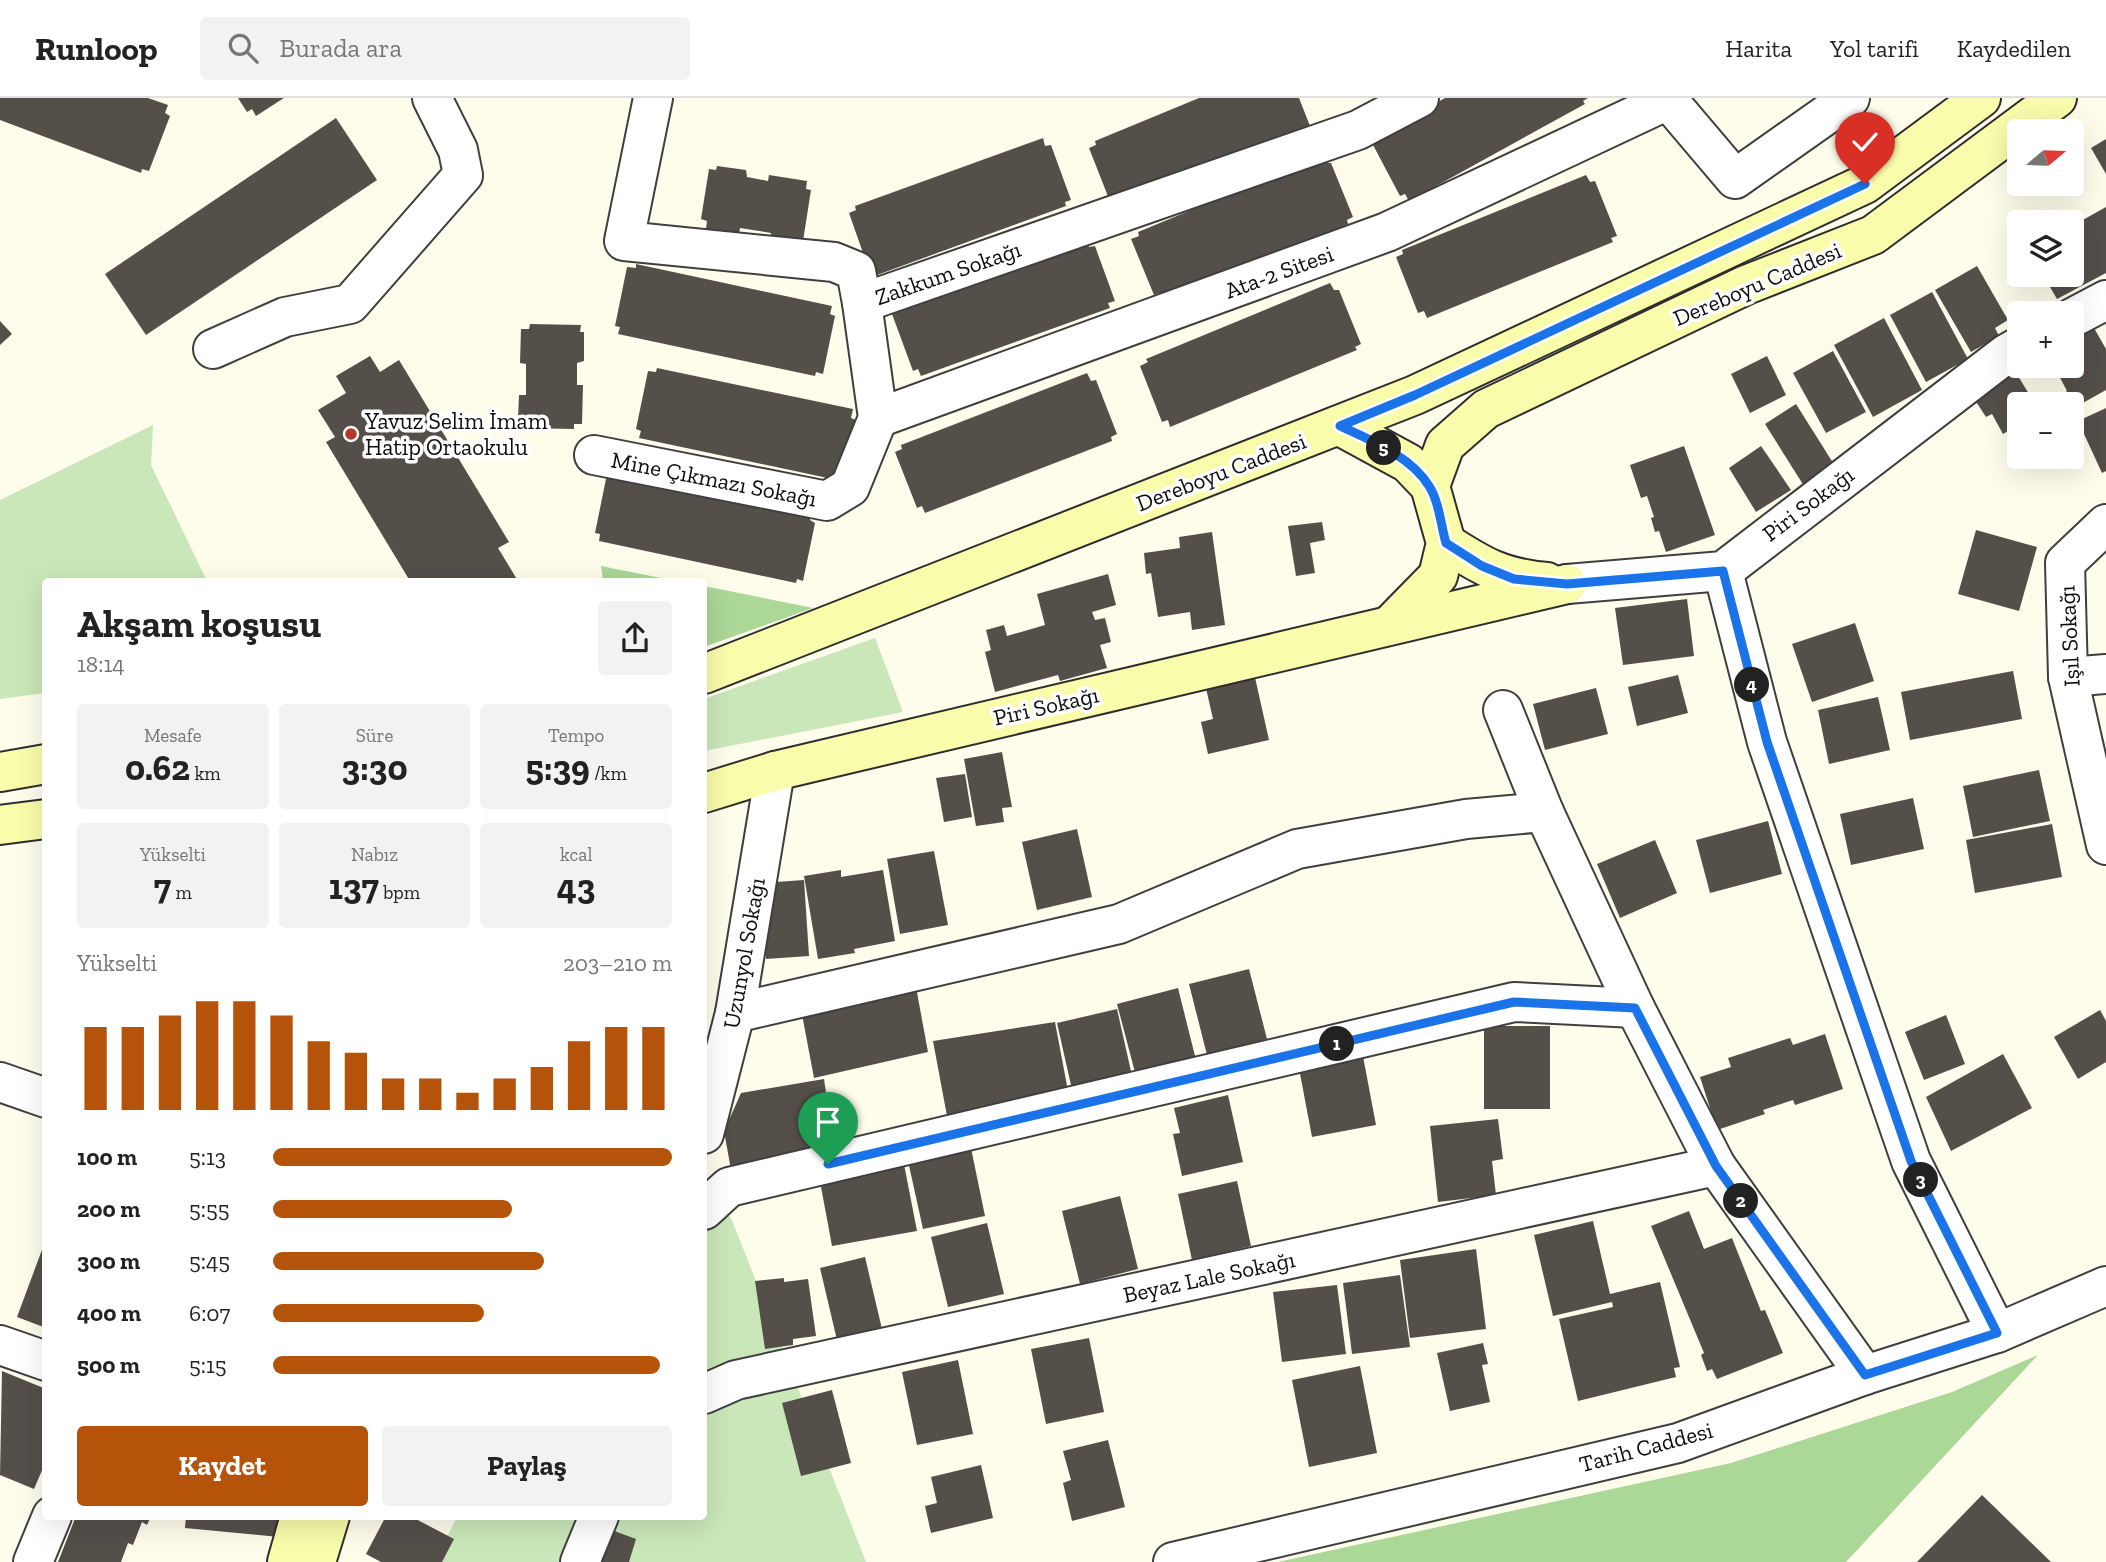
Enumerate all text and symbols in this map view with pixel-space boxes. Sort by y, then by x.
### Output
search box [200,17,690,80]
text: Runloop [35,29,158,68]
icon: search [224,29,262,67]
text: Burada ara [280,32,402,64]
text: Harita [1725,34,1792,63]
text: Yol tarifi [1830,34,1919,63]
text: Kaydedilen [1957,34,2071,63]
pin [1835,112,1895,184]
north arrow [2007,119,2084,196]
map controls [2007,119,2084,469]
icon: check [1846,123,1884,161]
button: layers [2007,210,2084,287]
street label: Zakkum Sokağı [871,235,1025,311]
street label: Dereboyu Caddesi [1669,236,1845,332]
street label: Ata-2 Sitesi [1221,239,1337,305]
button: + [2007,301,2084,378]
button: − [2007,392,2084,469]
place label: Yavuz Selim İmam Hatip Ortaokulu [364,407,548,461]
marker: Yavuz Selim İmam Hatip Ortaokulu [343,426,359,442]
street label: Dereboyu Caddesi [1132,427,1310,517]
pin: 5 [1366,430,1402,466]
text: 5 [1379,436,1388,459]
street label: Mine Çıkmazı Sokağı [609,445,819,513]
street label: Piri Sokağı [1757,461,1859,547]
street label: Işıl Sokağı [2052,585,2086,687]
text: Akşam koşusu [77,601,321,647]
button: share [598,601,672,675]
text: 18:14 [77,650,125,678]
pin: 4 [1734,668,1770,702]
text: 4 [1746,673,1757,696]
street label: Piri Sokağı [991,680,1101,732]
text: Mesafe [144,724,202,747]
text: Süre [356,724,393,747]
text: Tempo [548,724,604,747]
text: 0.62 [125,747,190,789]
text: 3:30 [341,747,408,789]
text: 5:39 [525,747,590,789]
text: km [190,762,221,785]
text: /km [590,762,627,785]
text: Yükselti [140,843,206,866]
text: Nabız [351,843,398,866]
text: kcal [560,843,592,866]
text: 7 [154,866,171,908]
text: 137 [329,866,379,908]
text: 43 [557,866,595,908]
street label: Uzunyol Sokağı [717,875,771,1031]
text: m [171,881,192,904]
text: bpm [379,881,420,904]
text: Yükselti [77,949,157,977]
text: 203–210 m [563,949,672,977]
pin: 1 [1320,1026,1354,1062]
text: 1 [1333,1032,1340,1055]
pin [798,1092,858,1164]
icon: arrive [809,1103,847,1141]
text: 100 m [77,1143,137,1171]
text: 5:13 [189,1143,226,1171]
pin: 3 [1904,1162,1938,1198]
text: 3 [1915,1168,1926,1191]
pin: 2 [1724,1184,1758,1218]
text: 2 [1735,1189,1746,1212]
text: 200 m [77,1195,140,1223]
text: 5:55 [189,1195,229,1223]
street label: Beyaz Lale Sokağı [1120,1245,1298,1309]
text: 300 m [77,1247,140,1275]
text: 5:45 [189,1247,230,1275]
text: 400 m [77,1299,141,1327]
text: 6:07 [189,1299,230,1327]
text: 500 m [77,1351,140,1379]
text: 5:15 [189,1351,227,1379]
street label: Tarih Caddesi [1576,1416,1716,1478]
button: Kaydet [77,1426,368,1506]
button: Paylaş [382,1426,672,1506]

